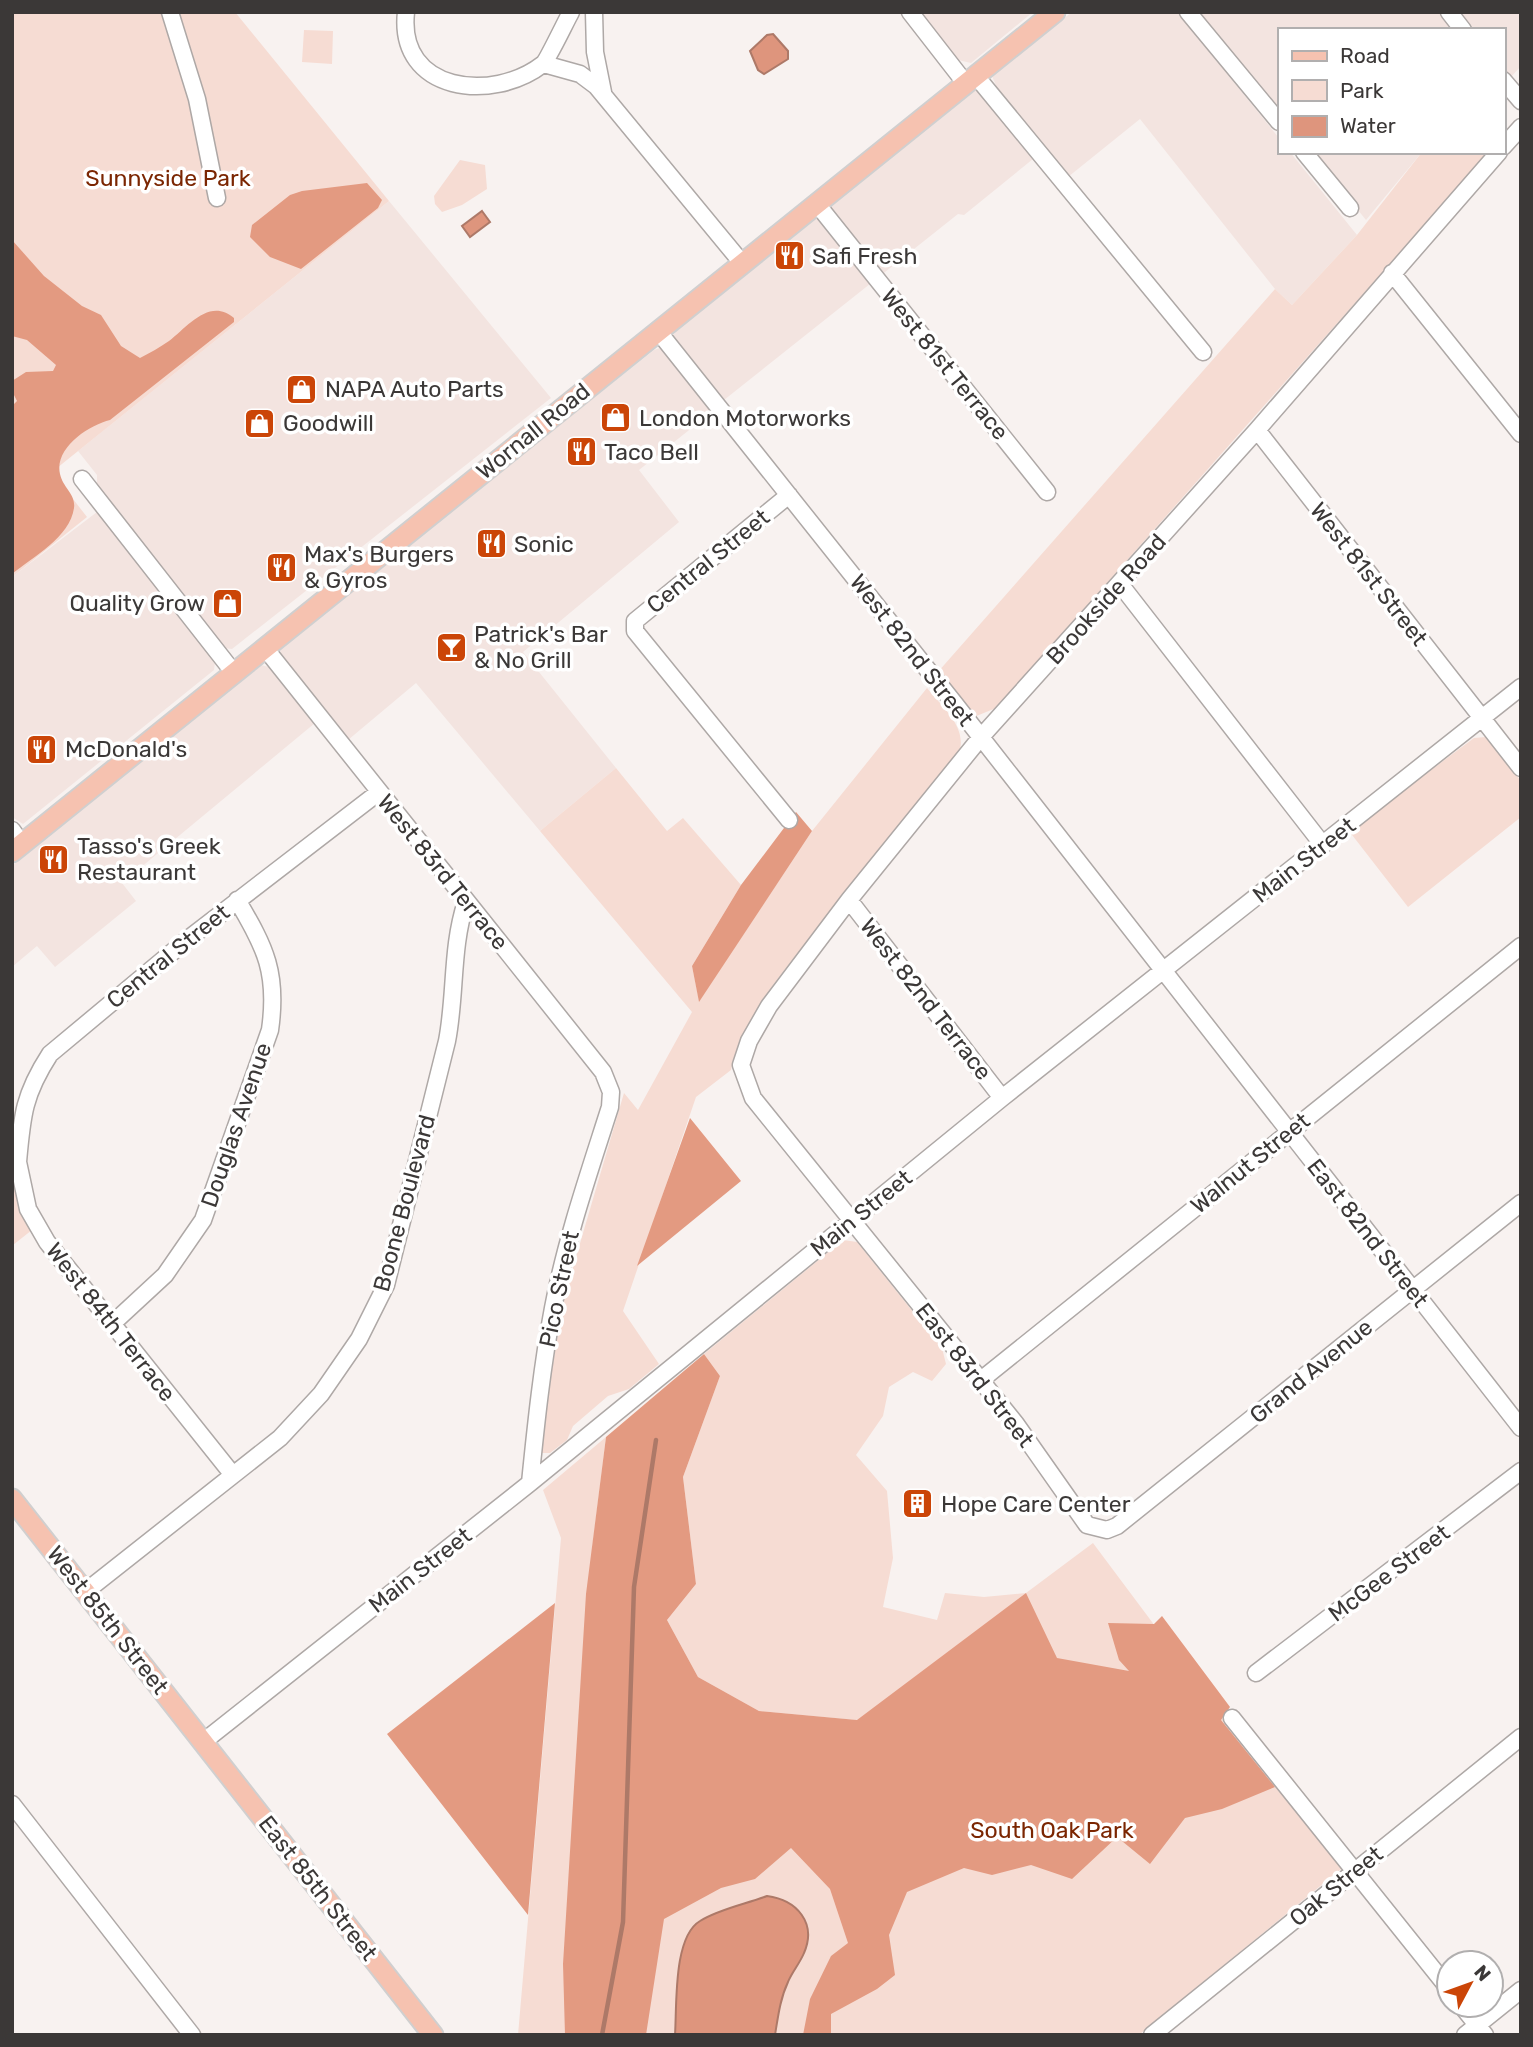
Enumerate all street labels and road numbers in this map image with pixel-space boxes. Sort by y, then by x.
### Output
street label: West 81st Terrace [875,283,1015,445]
street label: Wornall Road [471,377,595,485]
street label: West 81st Street [1304,497,1434,651]
street label: Central Street [641,503,775,619]
street label: Brookside Road [1040,528,1172,670]
street label: West 82nd Street [844,568,980,732]
street label: West 83rd Terrace [372,788,514,956]
street label: Main Street [1247,811,1361,909]
street label: Central Street [101,898,235,1014]
street label: West 82nd Terrace [854,913,998,1085]
street label: Douglas Avenue [195,1039,277,1211]
street label: Walnut Street [1185,1106,1315,1220]
street label: Boone Boulevard [367,1112,441,1294]
street label: East 82nd Street [1301,1153,1435,1313]
street label: Main Street [805,1164,917,1262]
street label: Pico Street [533,1228,585,1350]
street label: West 84th Terrace [40,1237,182,1407]
street label: East 83rd Street [910,1297,1040,1453]
street label: Grand Avenue [1244,1313,1378,1429]
street label: McGee Street [1323,1518,1455,1628]
street label: Main Street [363,1521,477,1619]
street label: West 85th Street [41,1540,175,1700]
street label: East 85th Street [253,1810,383,1966]
street label: Oak Street [1284,1840,1388,1932]

